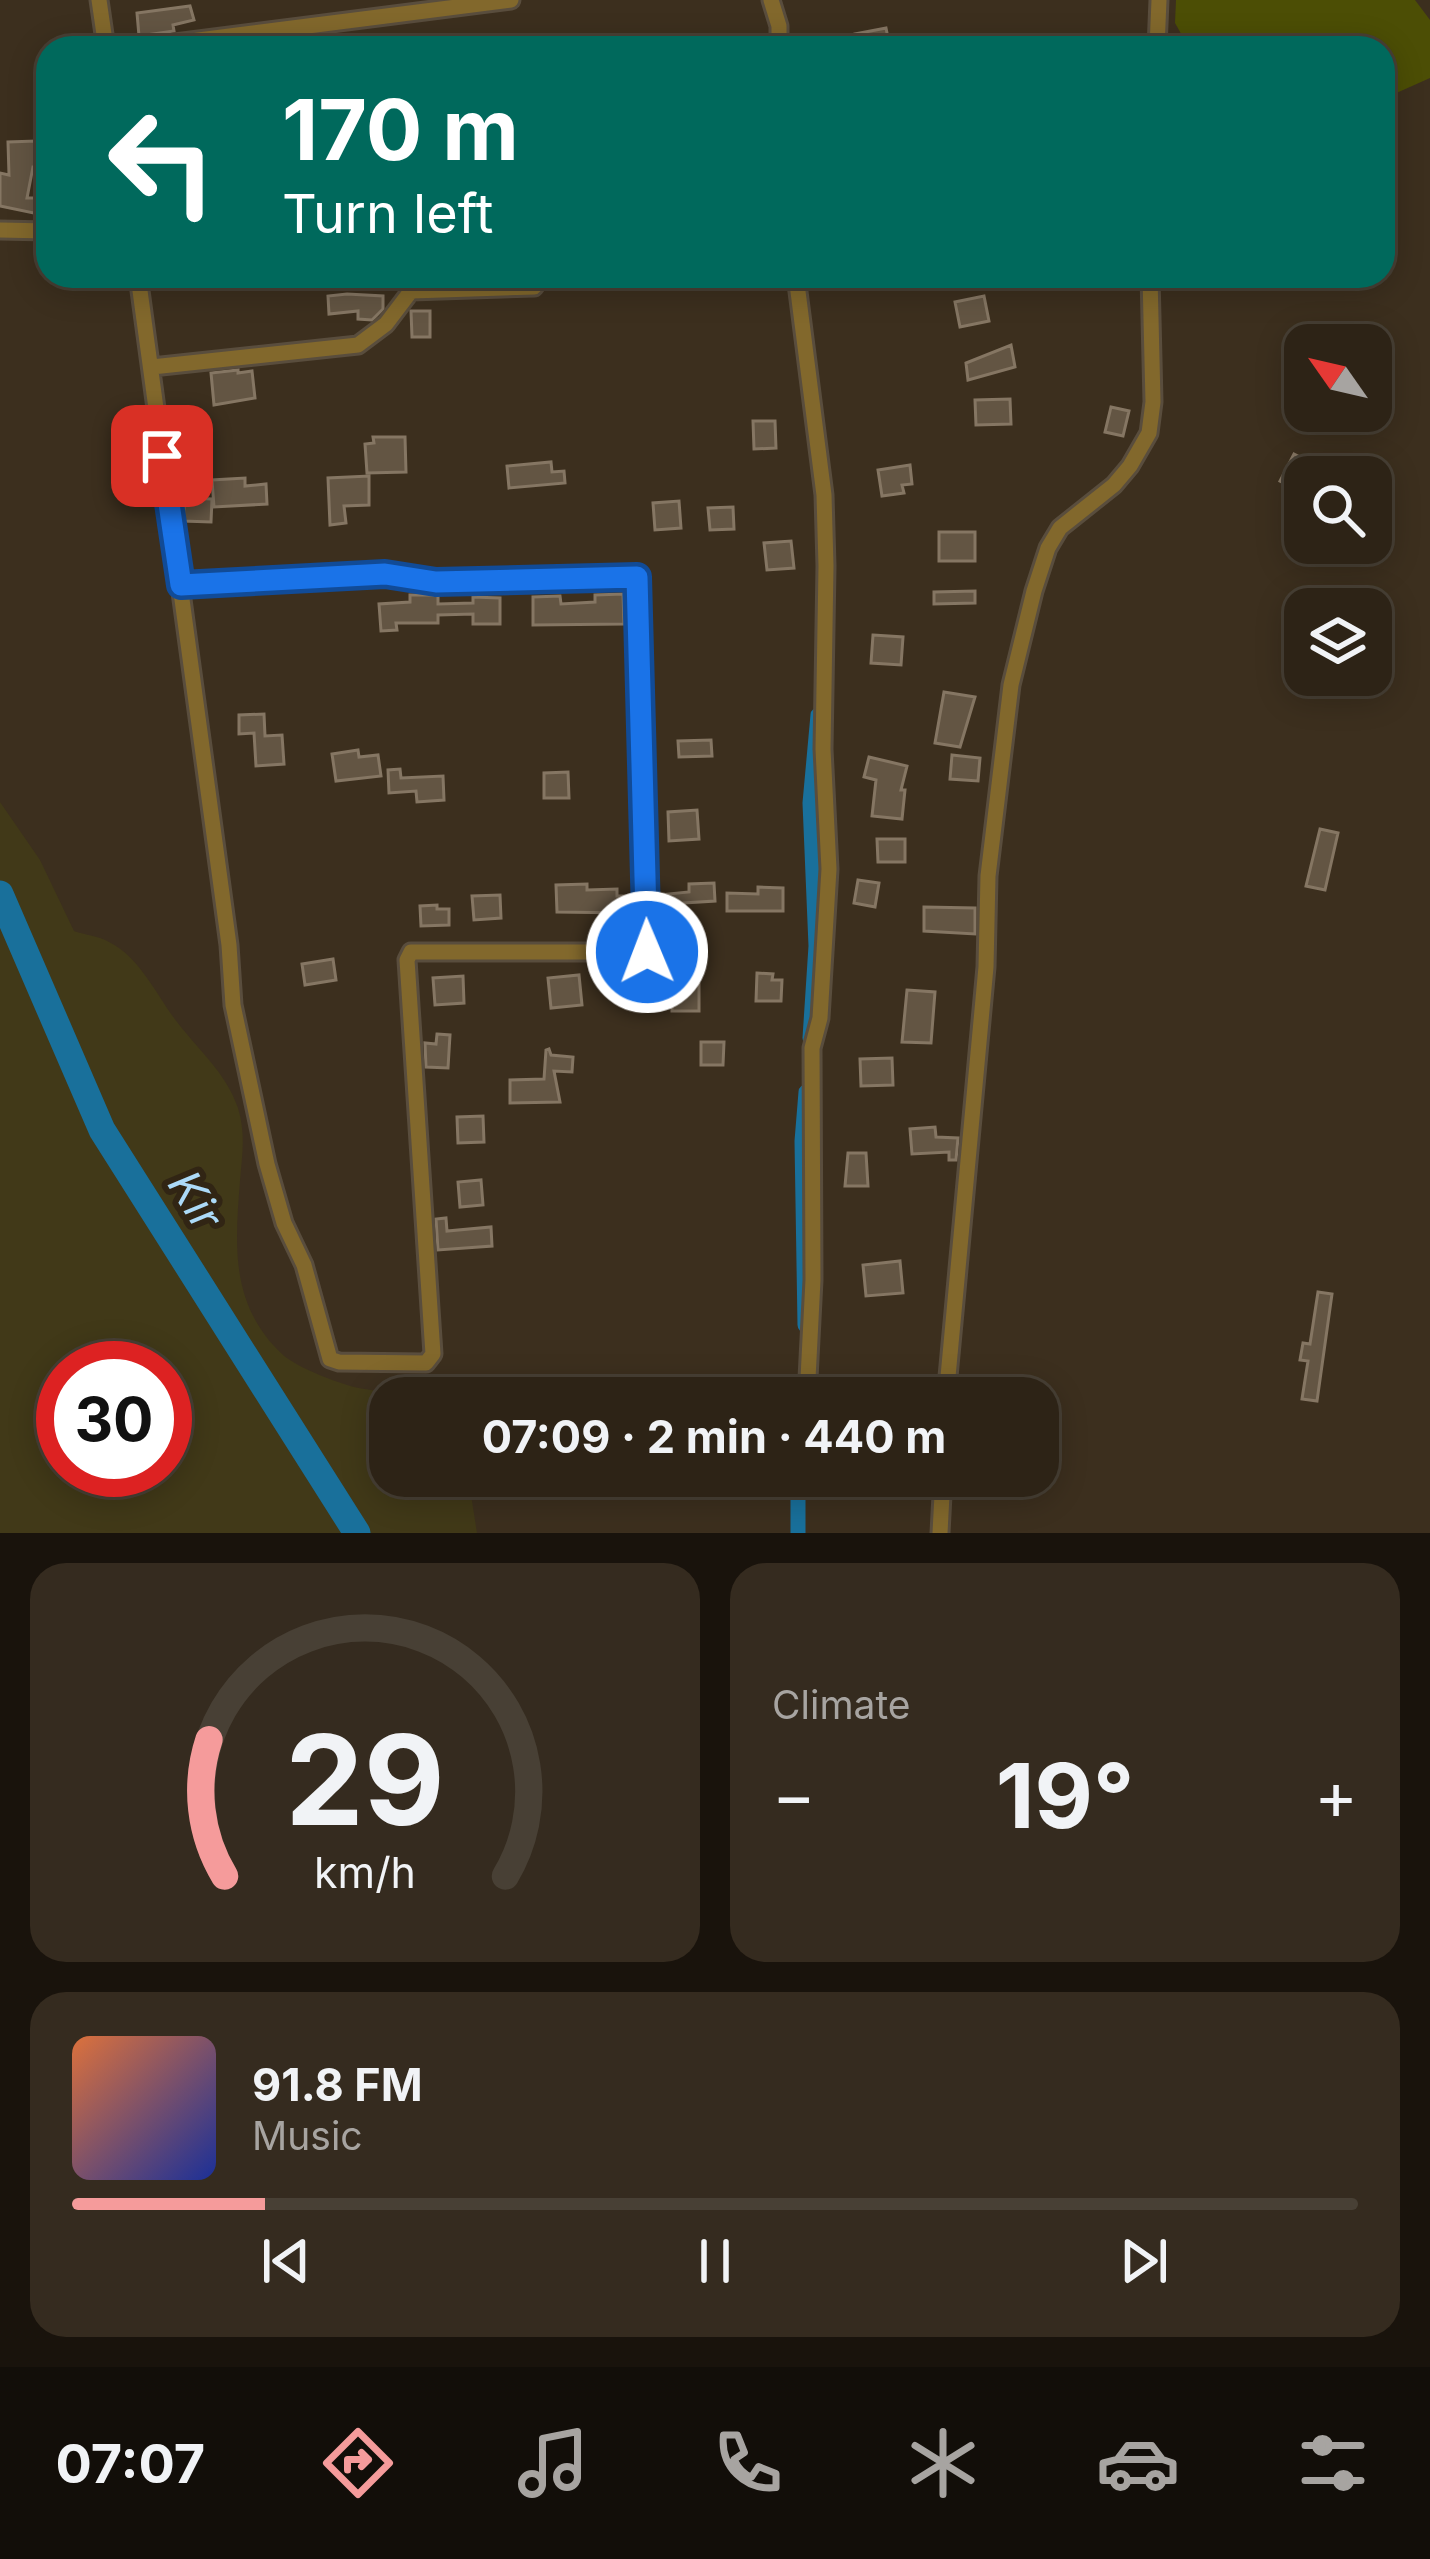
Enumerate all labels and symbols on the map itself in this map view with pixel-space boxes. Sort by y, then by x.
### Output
north arrow [1284,324,1392,432]
pin [111,405,213,507]
position arrow [584,889,710,1015]
water label: Kir [157,1160,236,1241]
speed limit sign: 30 [36,1341,192,1497]

